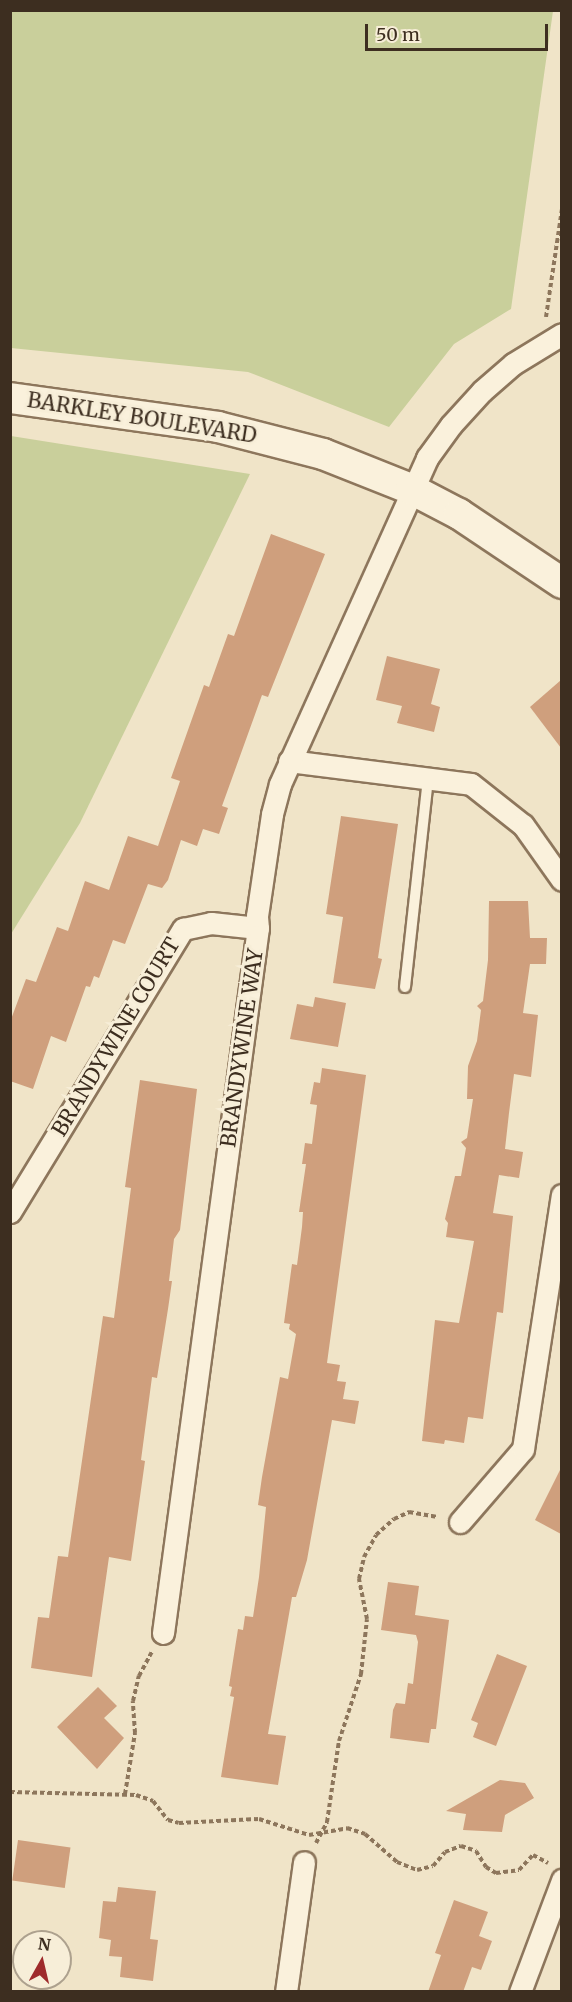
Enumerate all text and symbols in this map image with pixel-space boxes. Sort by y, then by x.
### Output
scale bar [368,12,551,50]
text: 50 m [376,23,420,46]
street label: BARKLEY BOULEVARD [25,387,259,449]
street label: BRANDYWINE COURT [47,933,185,1141]
street label: BRANDYWINE WAY [216,947,268,1149]
north arrow [12,1930,72,1990]
text: N [37,1933,52,1955]

